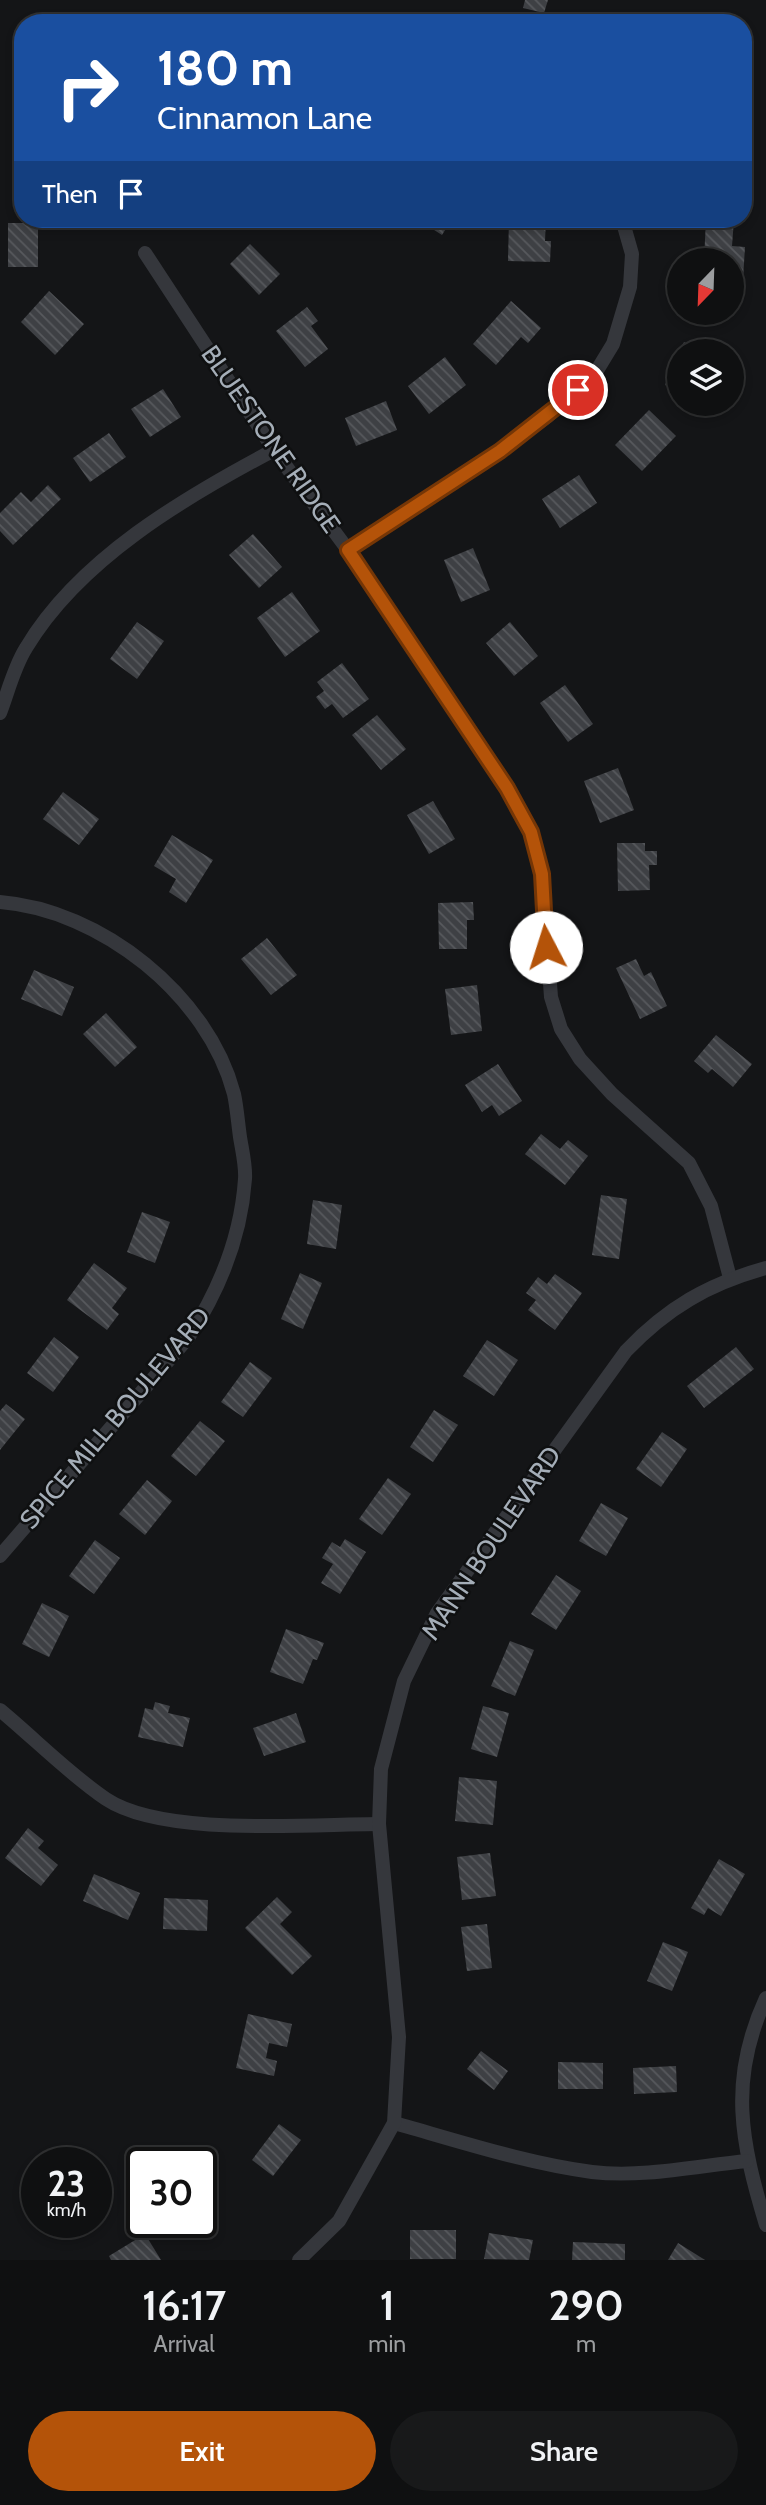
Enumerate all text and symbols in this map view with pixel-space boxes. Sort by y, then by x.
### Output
text: 180 m [157,38,293,97]
icon: right [42,42,133,133]
text: Cinnamon Lane [157,98,372,137]
icon: arrive [112,175,150,213]
text: Then [42,178,98,210]
north arrow [667,248,744,326]
map controls [667,248,744,416]
street label: BLUESTONE RIDGE [194,339,348,539]
button: layers [667,339,744,416]
pin [548,360,608,420]
icon: arrive [559,371,597,409]
position arrow [509,910,583,984]
street label: SPICE MILL BOULEVARD [13,1301,217,1535]
street label: MANN BOULEVARD [414,1440,568,1646]
speed limit sign: 30 [126,2147,217,2238]
text: 23 [48,2162,85,2205]
text: km/h [47,2199,86,2221]
text: 16:17 [142,2279,226,2331]
text: 1 [380,2279,395,2331]
text: 290 [548,2279,624,2331]
text: Arrival [154,2330,215,2358]
text: min [368,2330,406,2358]
text: m [576,2330,596,2358]
button: Exit [28,2411,376,2491]
button: Share [390,2411,738,2491]

